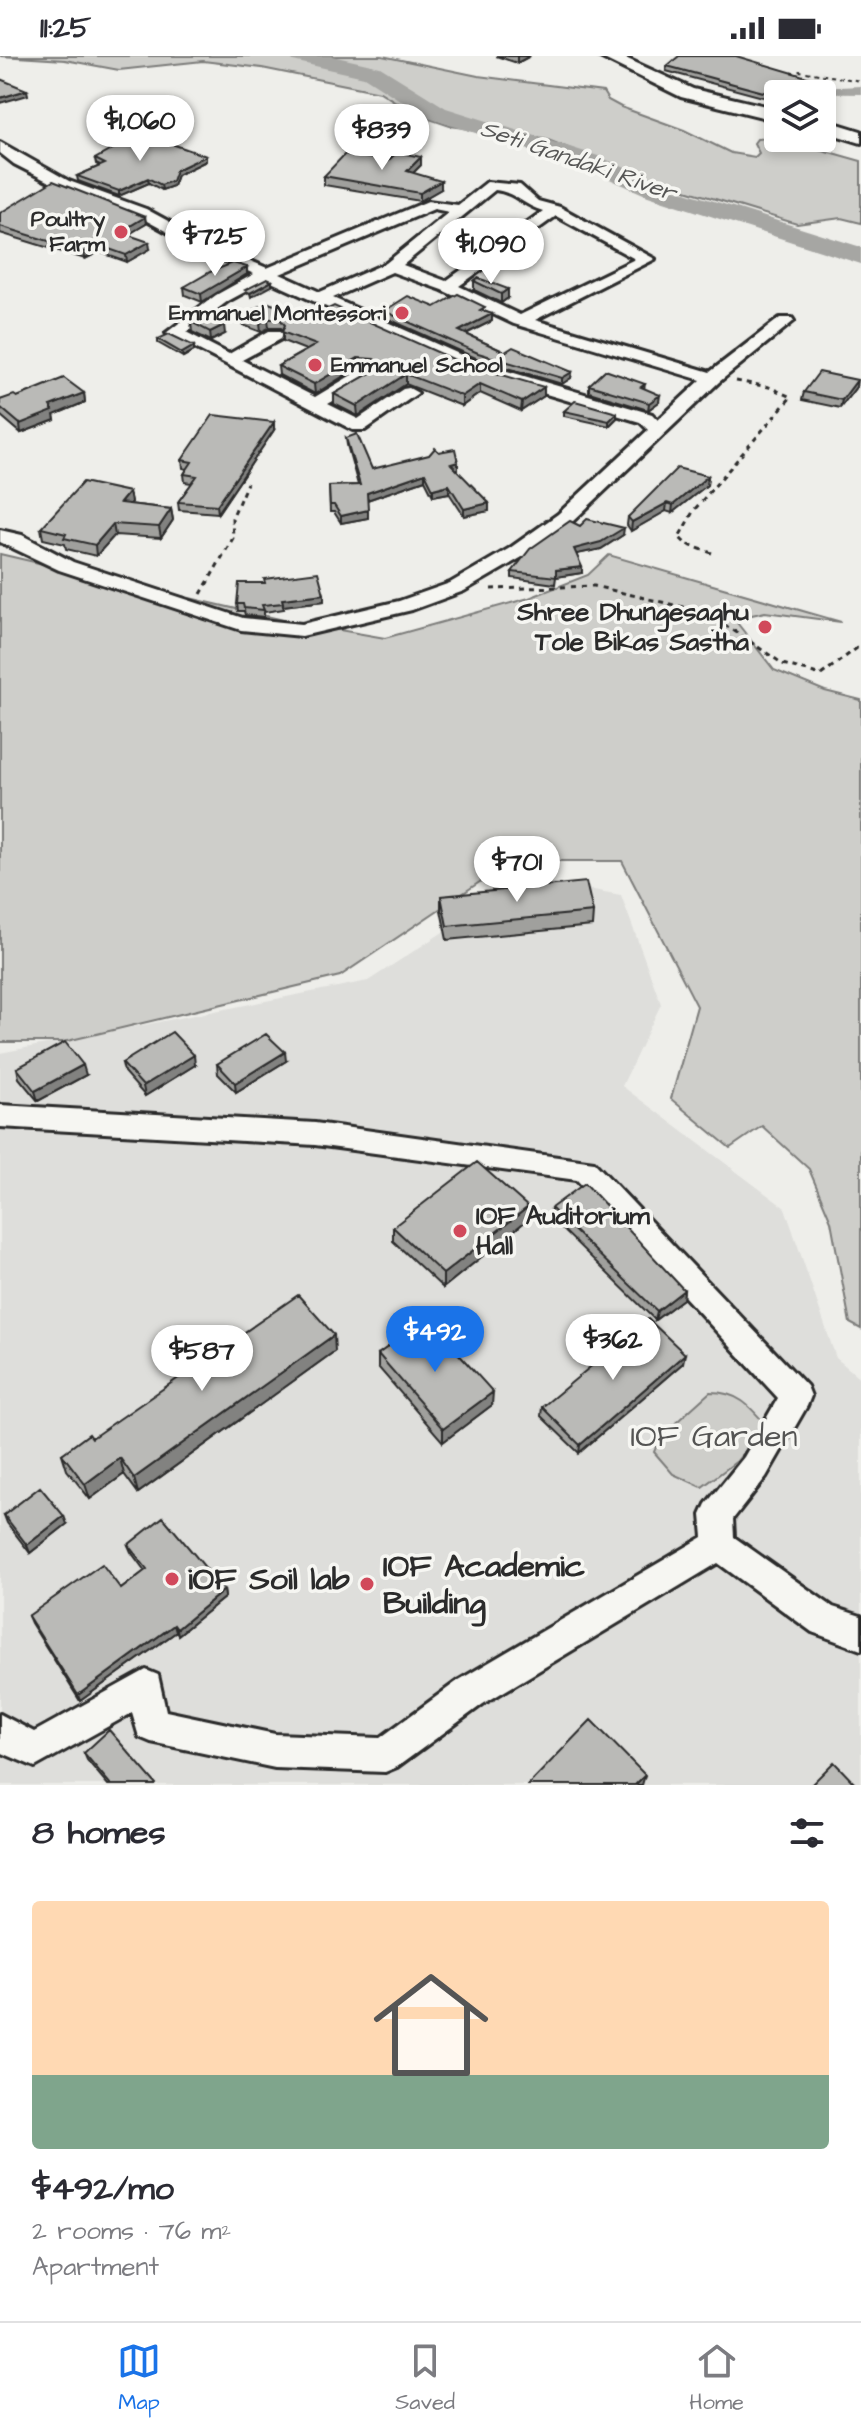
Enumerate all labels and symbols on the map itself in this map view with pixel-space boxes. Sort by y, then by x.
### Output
pin: $1,060 [75,95,205,163]
pin: $839 [335,104,429,172]
water label: Seti Gandaki River [476,112,683,211]
place label: Poultry Farm [31,204,106,260]
pin: $725 [168,210,262,278]
pin: $1,090 [426,218,556,286]
marker: Poultry Farm [112,223,130,241]
place label: Emmanuel Montessori [169,298,387,329]
marker: Emmanuel Montessori [393,304,411,322]
place label: Emmanuel School [331,350,504,381]
marker: Emmanuel School [306,356,324,374]
place label: Shree Dhungesaghu Tole Bikas Sastha [516,594,750,660]
marker: Shree Dhungesaghu Tole Bikas Sastha [756,618,774,636]
pin: $701 [470,836,564,904]
place label: IOF Auditorium Hall [476,1198,651,1264]
marker: IOF Auditorium Hall [451,1222,469,1240]
pin: $492 [388,1306,482,1374]
pin: $362 [566,1314,660,1382]
pin: $587 [155,1325,249,1393]
park label: IOF Garden [630,1414,798,1459]
place label: IOF Academic Building [383,1544,585,1627]
place label: iOF Soil lab [188,1557,350,1602]
marker: iOF Soil lab [163,1570,181,1588]
marker: IOF Academic Building [358,1575,376,1593]

